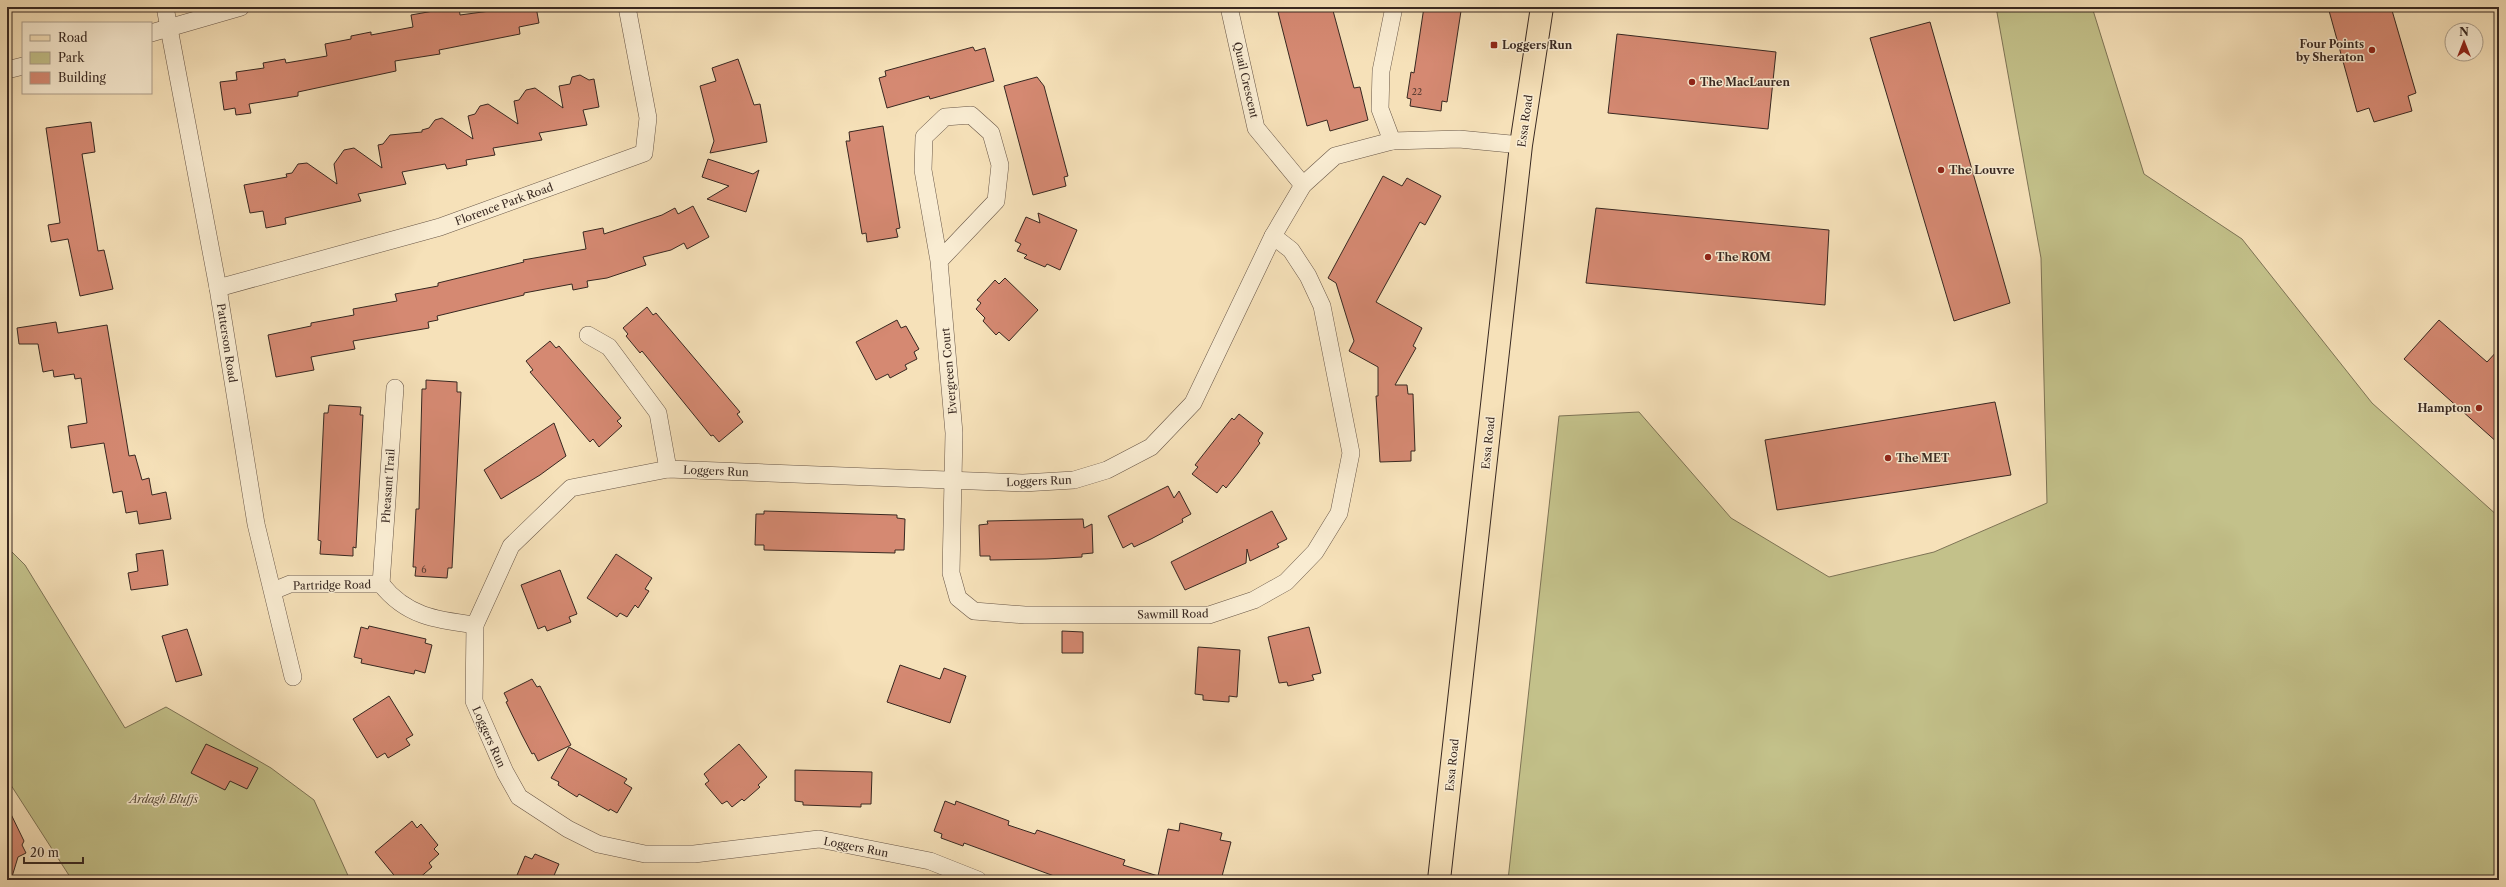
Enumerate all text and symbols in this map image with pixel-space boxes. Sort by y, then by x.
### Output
legend [22,22,152,94]
north arrow [2444,22,2484,62]
text: N [2459,25,2469,39]
text: Road [58,30,88,45]
place label: Four Points by Sheraton [2295,37,2364,64]
place label: Loggers Run [1502,38,1573,52]
street label: Quail Crescent [1230,40,1262,120]
marker: Loggers Run [1489,40,1499,50]
marker: Four Points by Sheraton [2367,45,2377,55]
text: Park [58,50,85,65]
text: Building [58,70,106,85]
place label: The MacLauren [1700,75,1790,89]
marker: The MacLauren [1687,77,1697,87]
house number: 22 [1412,86,1422,97]
street label: Essa Road [1514,94,1536,148]
place label: The Louvre [1949,163,2015,177]
marker: The Louvre [1936,165,1946,175]
street label: Florence Park Road [453,180,555,228]
place label: The ROM [1716,250,1771,264]
marker: The ROM [1703,252,1713,262]
street label: Patterson Road [214,302,240,384]
street label: Evergreen Court [938,327,960,415]
place label: Hampton [2417,401,2471,415]
marker: Hampton [2474,403,2484,413]
street label: Essa Road [1478,416,1498,470]
street label: Pheasant Trail [378,448,398,524]
place label: The MET [1896,451,1950,465]
marker: The MET [1883,453,1893,463]
street label: Loggers Run [683,463,749,479]
street label: Loggers Run [1006,473,1072,489]
house number: 6 [421,564,427,575]
street label: Partridge Road [293,577,371,593]
street label: Sawmill Road [1137,606,1209,622]
street label: Loggers Run [469,704,509,770]
street label: Essa Road [1442,738,1462,792]
park label: Ardagh Bluffs [128,792,199,806]
street label: Loggers Run [822,834,890,860]
scale bar [24,839,83,865]
text: 20 m [30,845,59,860]

